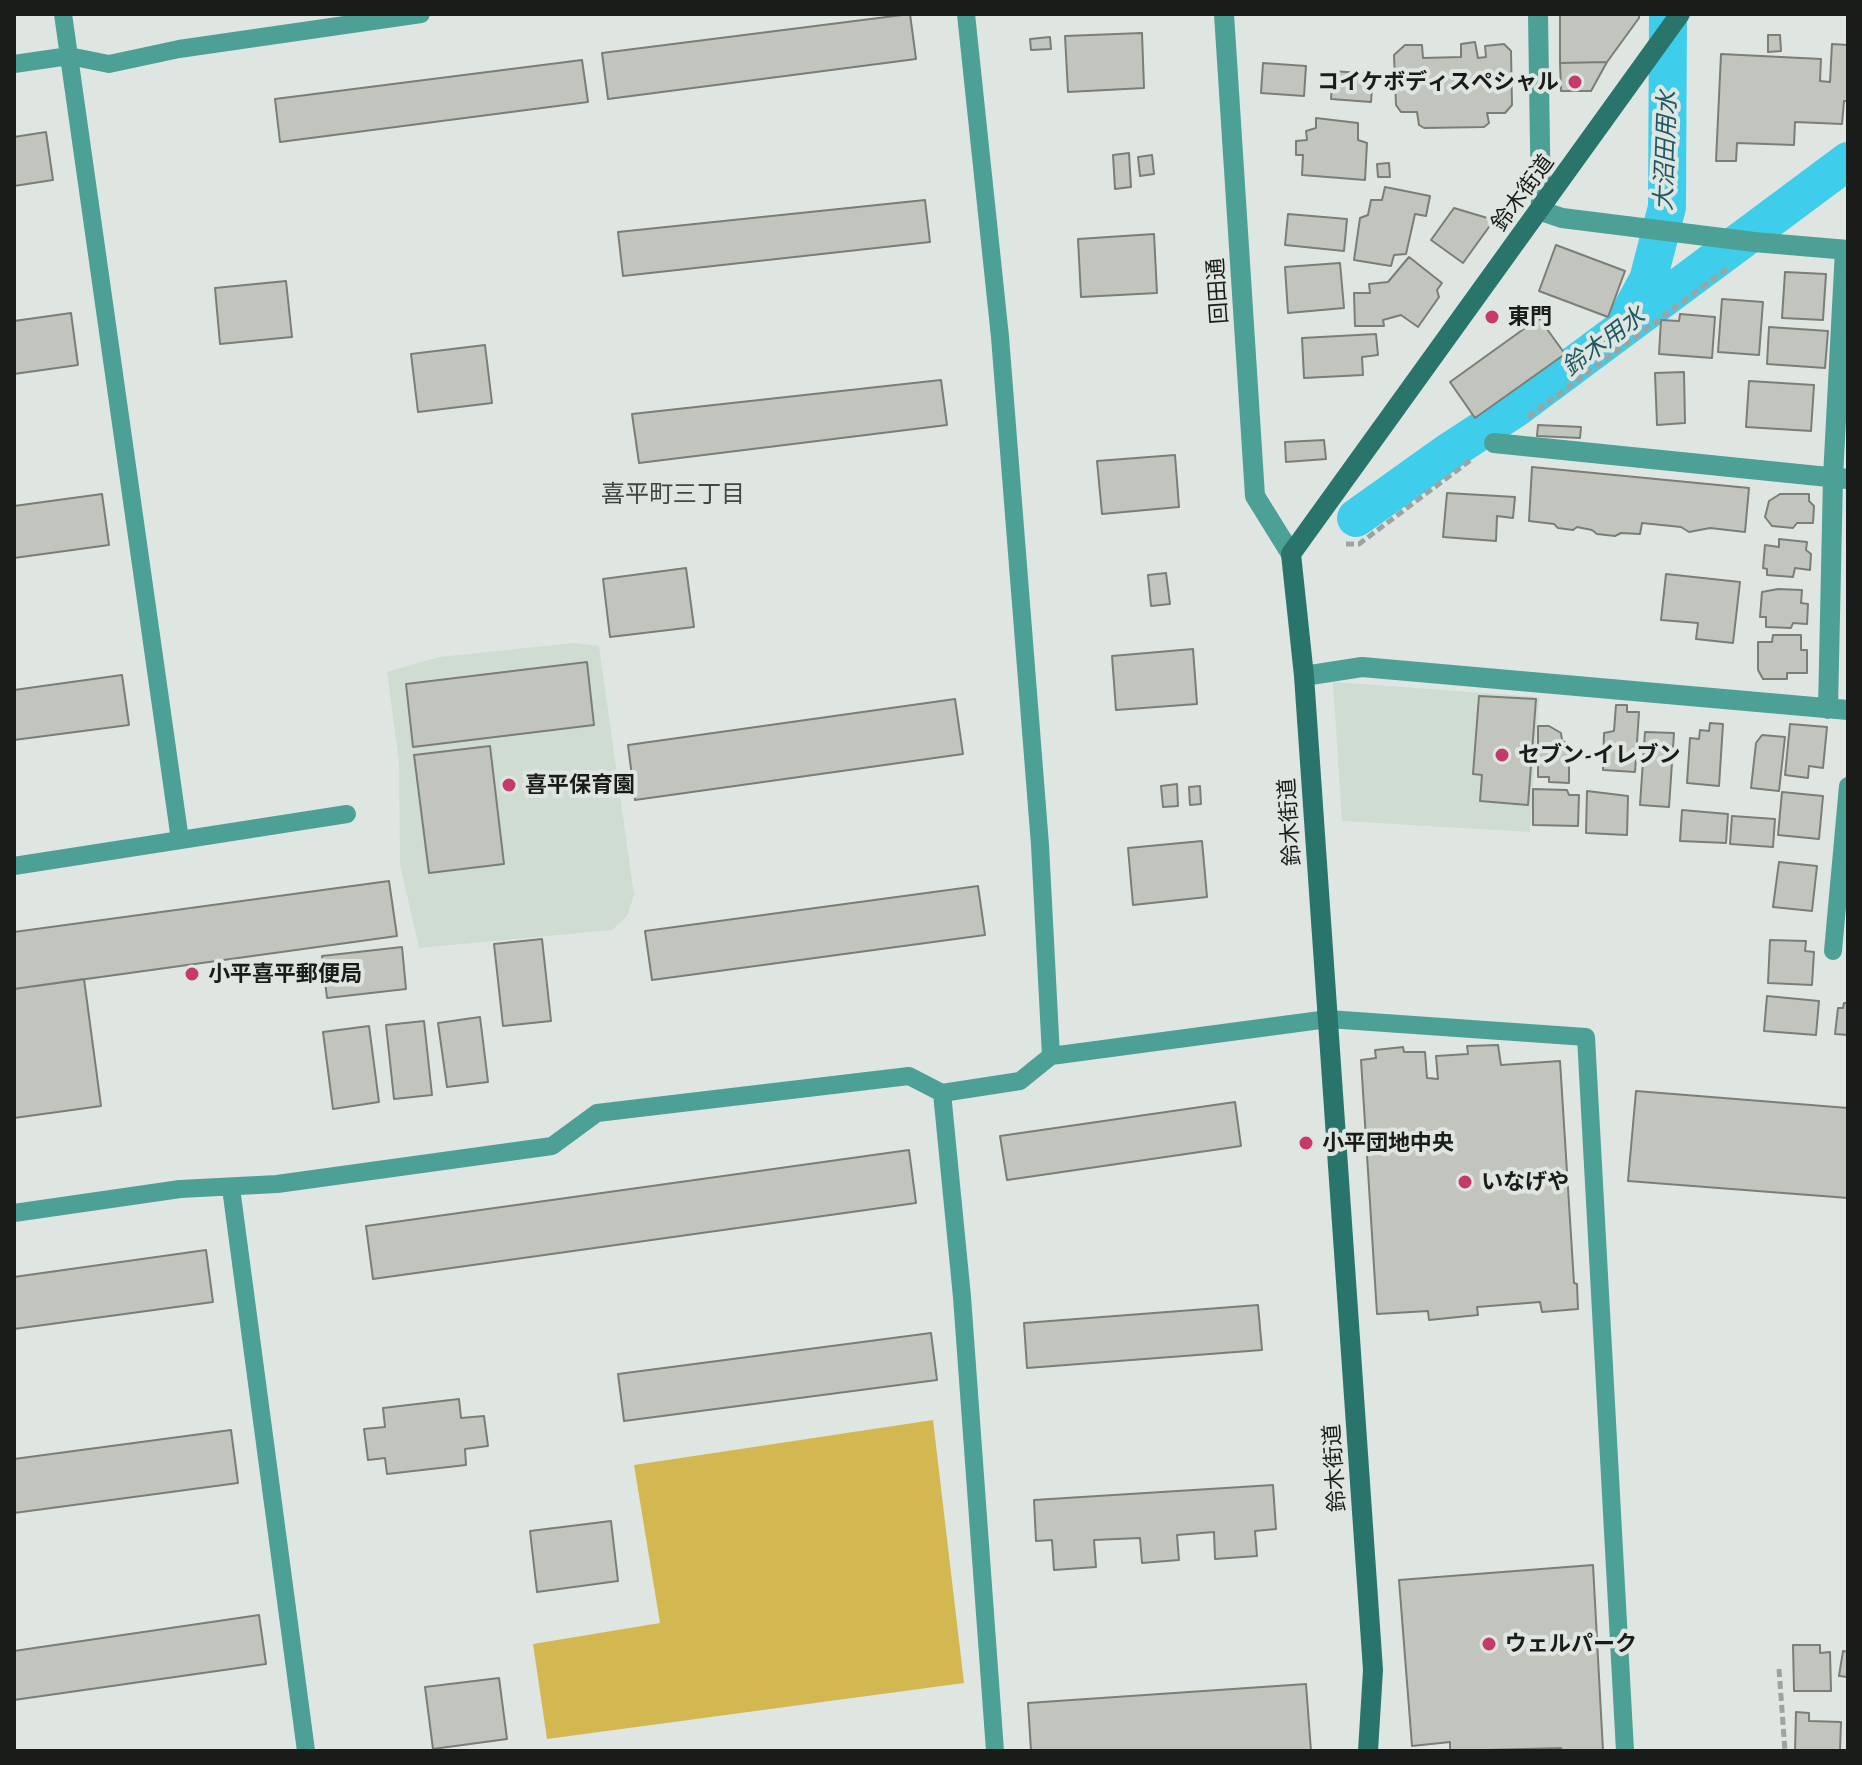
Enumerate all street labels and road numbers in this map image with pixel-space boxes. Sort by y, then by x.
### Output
street label: 鈴木街道 [1486,150,1560,236]
street label: 回田通 [1203,257,1233,325]
street label: 鈴木街道 [1274,777,1306,867]
street label: 鈴木街道 [1319,1423,1351,1513]

